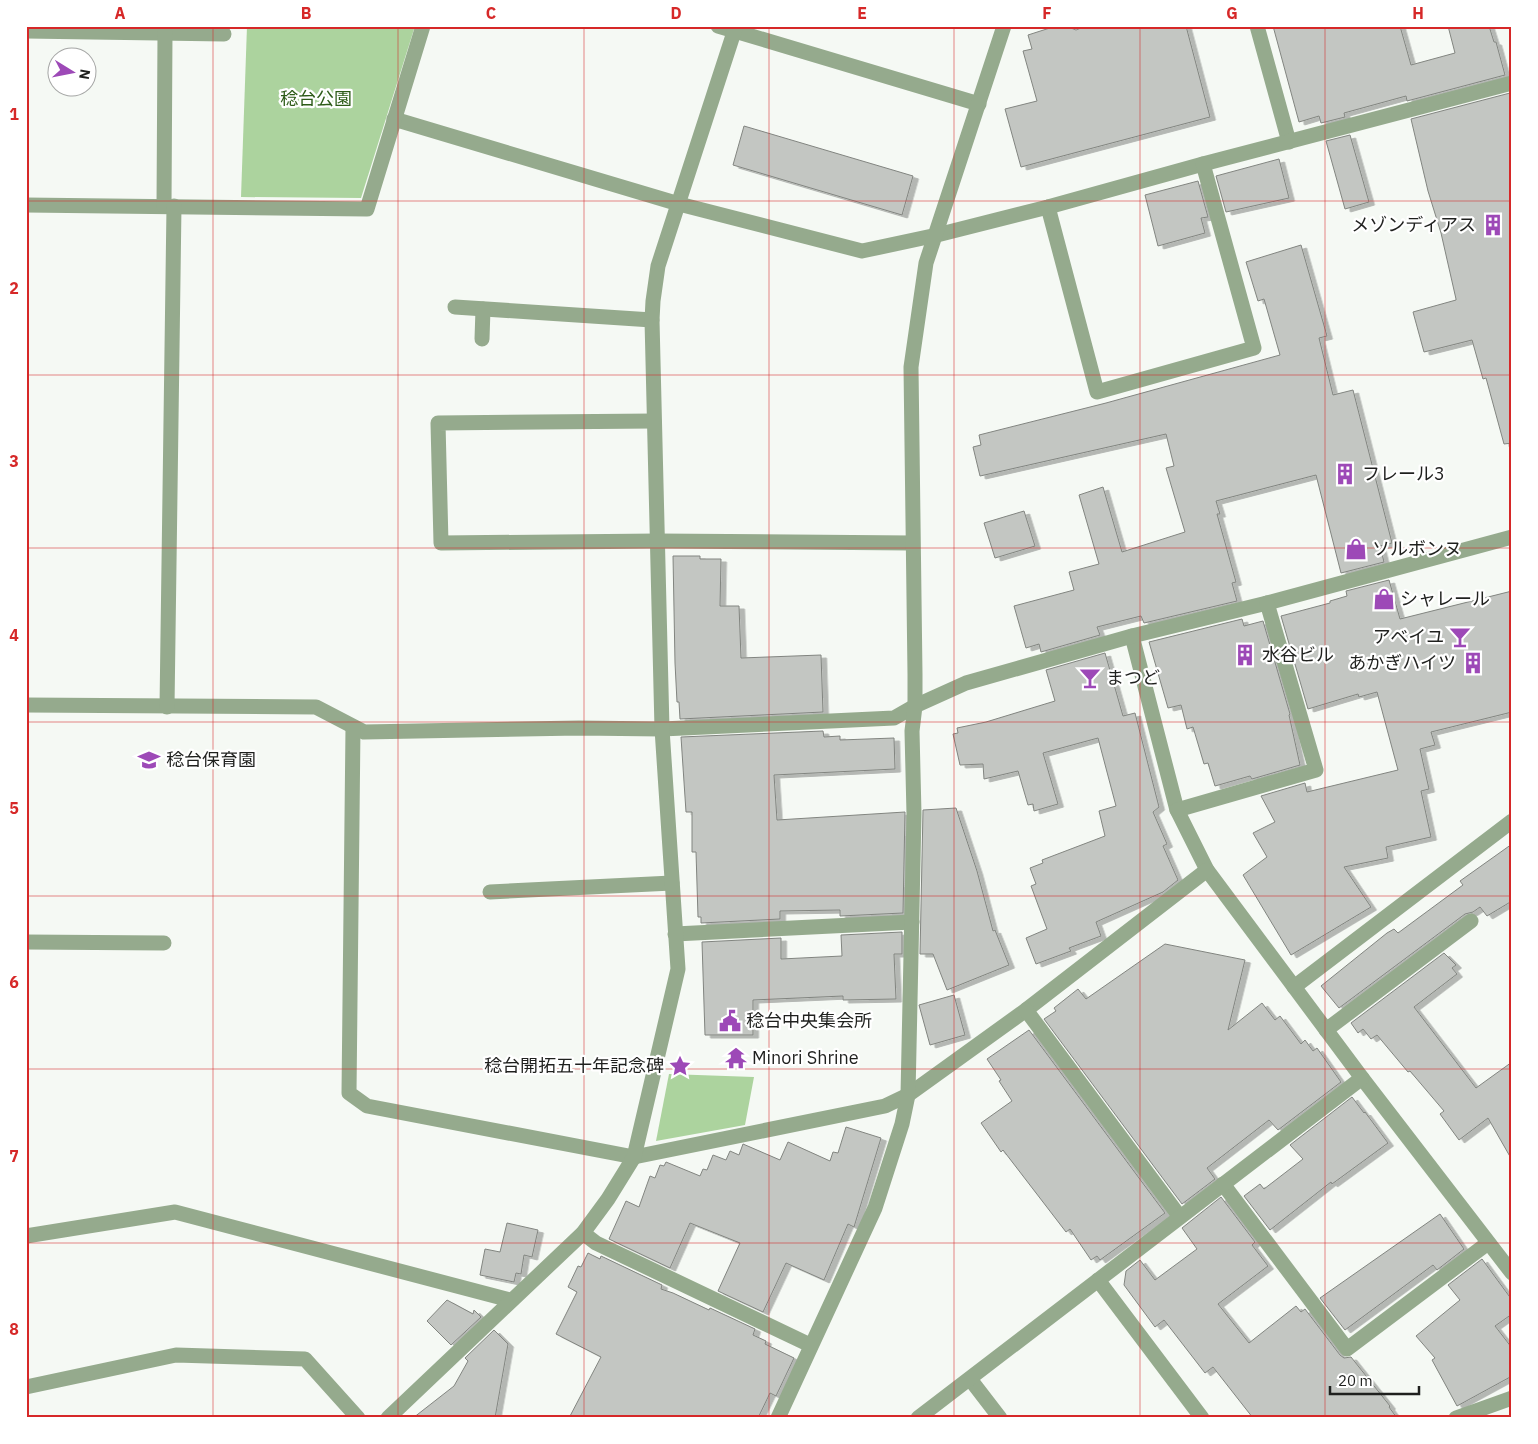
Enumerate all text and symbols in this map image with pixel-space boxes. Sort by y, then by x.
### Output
text: A [115,3,126,23]
text: B [301,3,312,23]
text: C [486,3,496,23]
text: D [670,3,682,23]
text: E [857,3,867,23]
text: F [1042,3,1052,23]
text: G [1226,3,1238,23]
text: H [1412,3,1424,23]
north arrow [48,48,98,98]
text: N [75,68,95,81]
park label: 稔台公園 [280,87,352,110]
text: 1 [9,104,19,124]
building icon: メゾンディアス [1480,212,1506,238]
place label: メゾンディアス [1351,213,1476,236]
text: 2 [9,278,19,298]
text: 3 [9,451,19,471]
building icon: フレール3 [1332,461,1358,487]
place label: フレール3 [1362,462,1445,485]
shop icon: ソルボンヌ [1343,536,1369,562]
place label: ソルボンヌ [1372,537,1462,560]
shop icon: シャレール [1371,586,1397,612]
place label: シャレール [1400,587,1490,610]
bar icon: アベイユ [1447,624,1473,650]
text: 4 [9,625,19,645]
place label: アベイユ [1373,625,1444,648]
building icon: 水谷ビル [1232,642,1258,668]
place label: 水谷ビル [1262,643,1334,666]
building icon: あかぎハイツ [1460,650,1486,676]
place label: あかぎハイツ [1348,651,1456,674]
bar icon: まつど [1077,665,1103,691]
place label: まつど [1106,666,1160,689]
school or university icon: 稔台保育園 [136,747,162,773]
place label: 稔台保育園 [166,748,256,771]
text: 5 [9,798,19,818]
text: 6 [9,972,19,992]
public building icon: 稔台中央集会所 [717,1008,743,1034]
place label: 稔台中央集会所 [746,1009,872,1032]
temple icon: Minori Shrine [723,1045,749,1071]
place label: Minori Shrine [752,1046,859,1069]
place icon: 稔台開拓五十年記念碑 [667,1053,693,1079]
place label: 稔台開拓五十年記念碑 [484,1054,664,1077]
text: 7 [9,1146,19,1166]
text: 8 [9,1319,19,1339]
scale bar [1330,1364,1419,1396]
text: 20 m [1338,1371,1373,1390]

